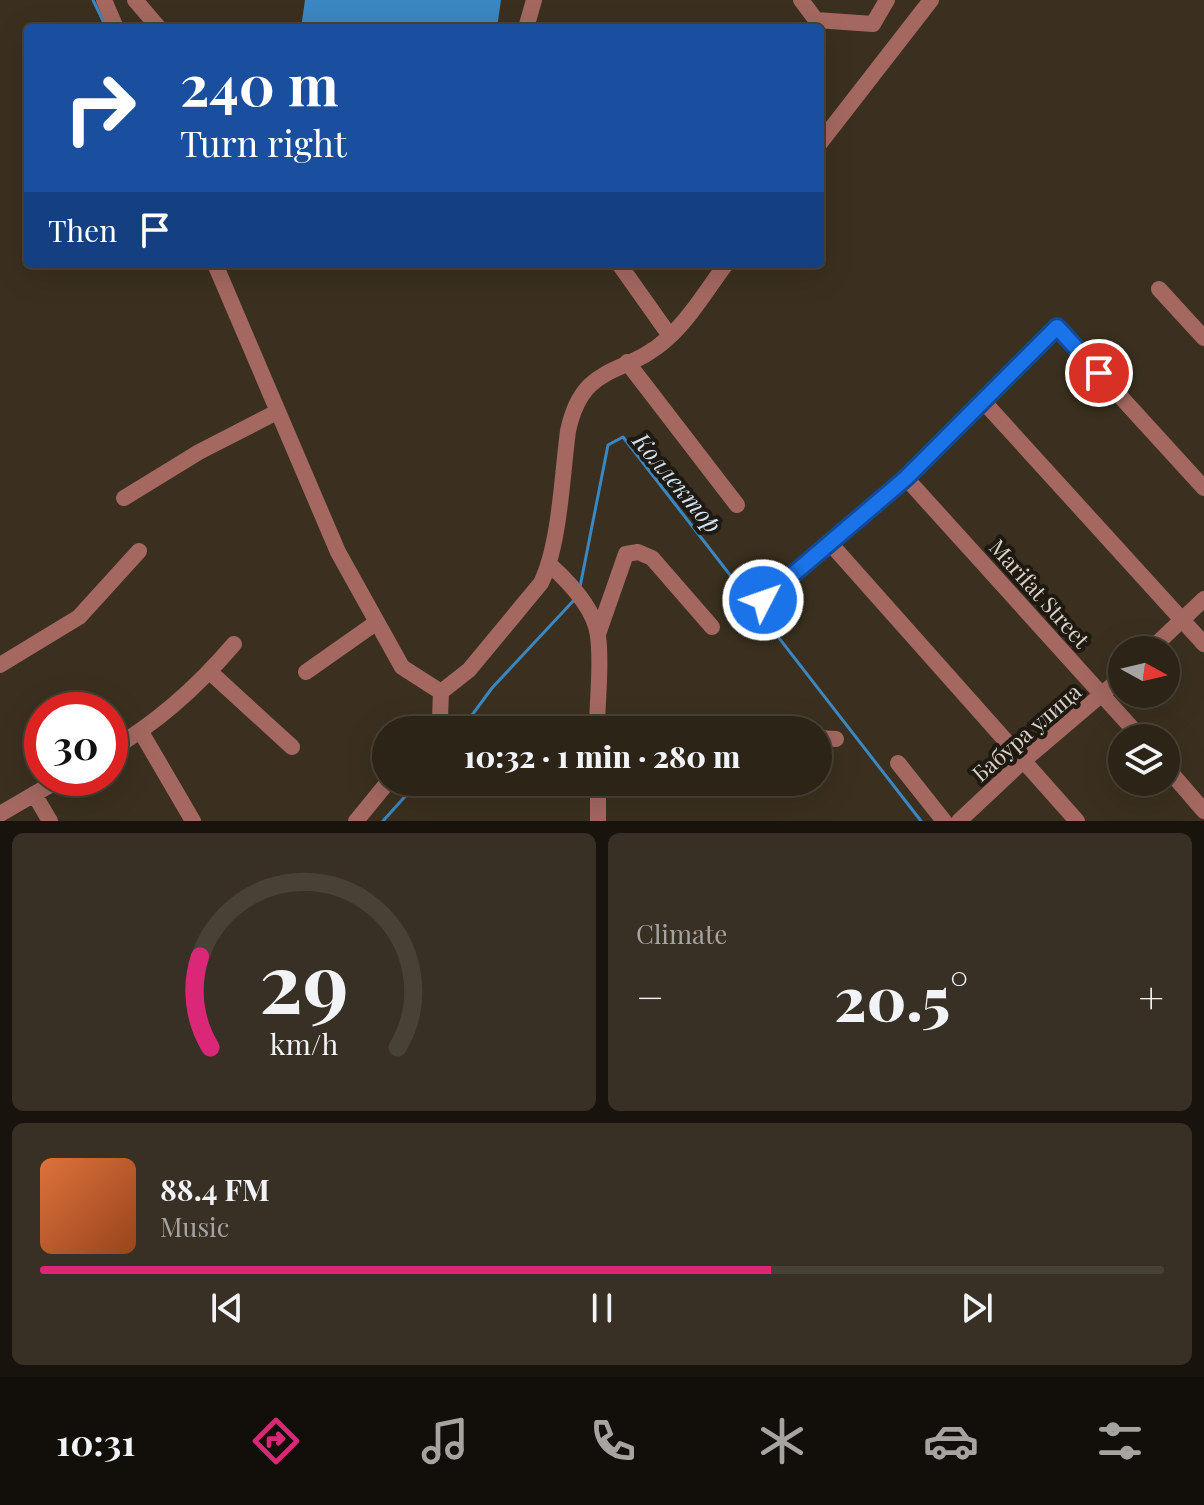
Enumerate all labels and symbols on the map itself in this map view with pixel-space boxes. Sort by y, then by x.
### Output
pin [1065,339,1133,407]
water label: Коллектор [626,424,729,539]
street label: Marifat Street [983,532,1098,655]
position arrow [721,558,805,642]
north arrow [1108,636,1180,708]
street label: Бабура улица [965,676,1087,788]
speed limit sign: 30 [24,692,128,796]

